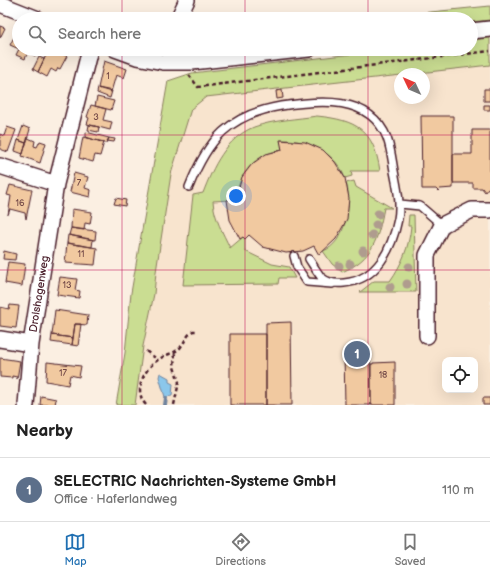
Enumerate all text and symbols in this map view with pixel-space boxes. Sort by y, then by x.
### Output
search box [12,12,478,56]
icon: search [26,23,48,45]
text: Search here [58,25,141,44]
north arrow [394,68,430,104]
house number: 1 [106,71,110,82]
house number: 3 [93,112,99,123]
house number: 7 [77,178,82,189]
your location [226,186,246,206]
house number: 16 [16,198,25,209]
house number: 11 [78,249,84,260]
street label: Drolshagenweg [27,255,51,333]
house number: 13 [62,280,72,291]
pin: 1 [344,339,370,369]
map controls [442,357,478,393]
button: locate [442,357,478,393]
house number: 17 [59,368,68,379]
house number: 18 [379,370,387,381]
text: Nearby [16,421,73,441]
text: SELECTRIC Nachrichten-Systeme GmbH [54,472,336,491]
text: 1 [26,482,32,498]
text: 110 m [442,482,474,498]
text: Office · Haferlandweg [54,491,177,507]
tab: Map [64,531,87,568]
tab: Directions [215,531,266,568]
tab: Saved [395,531,426,568]

